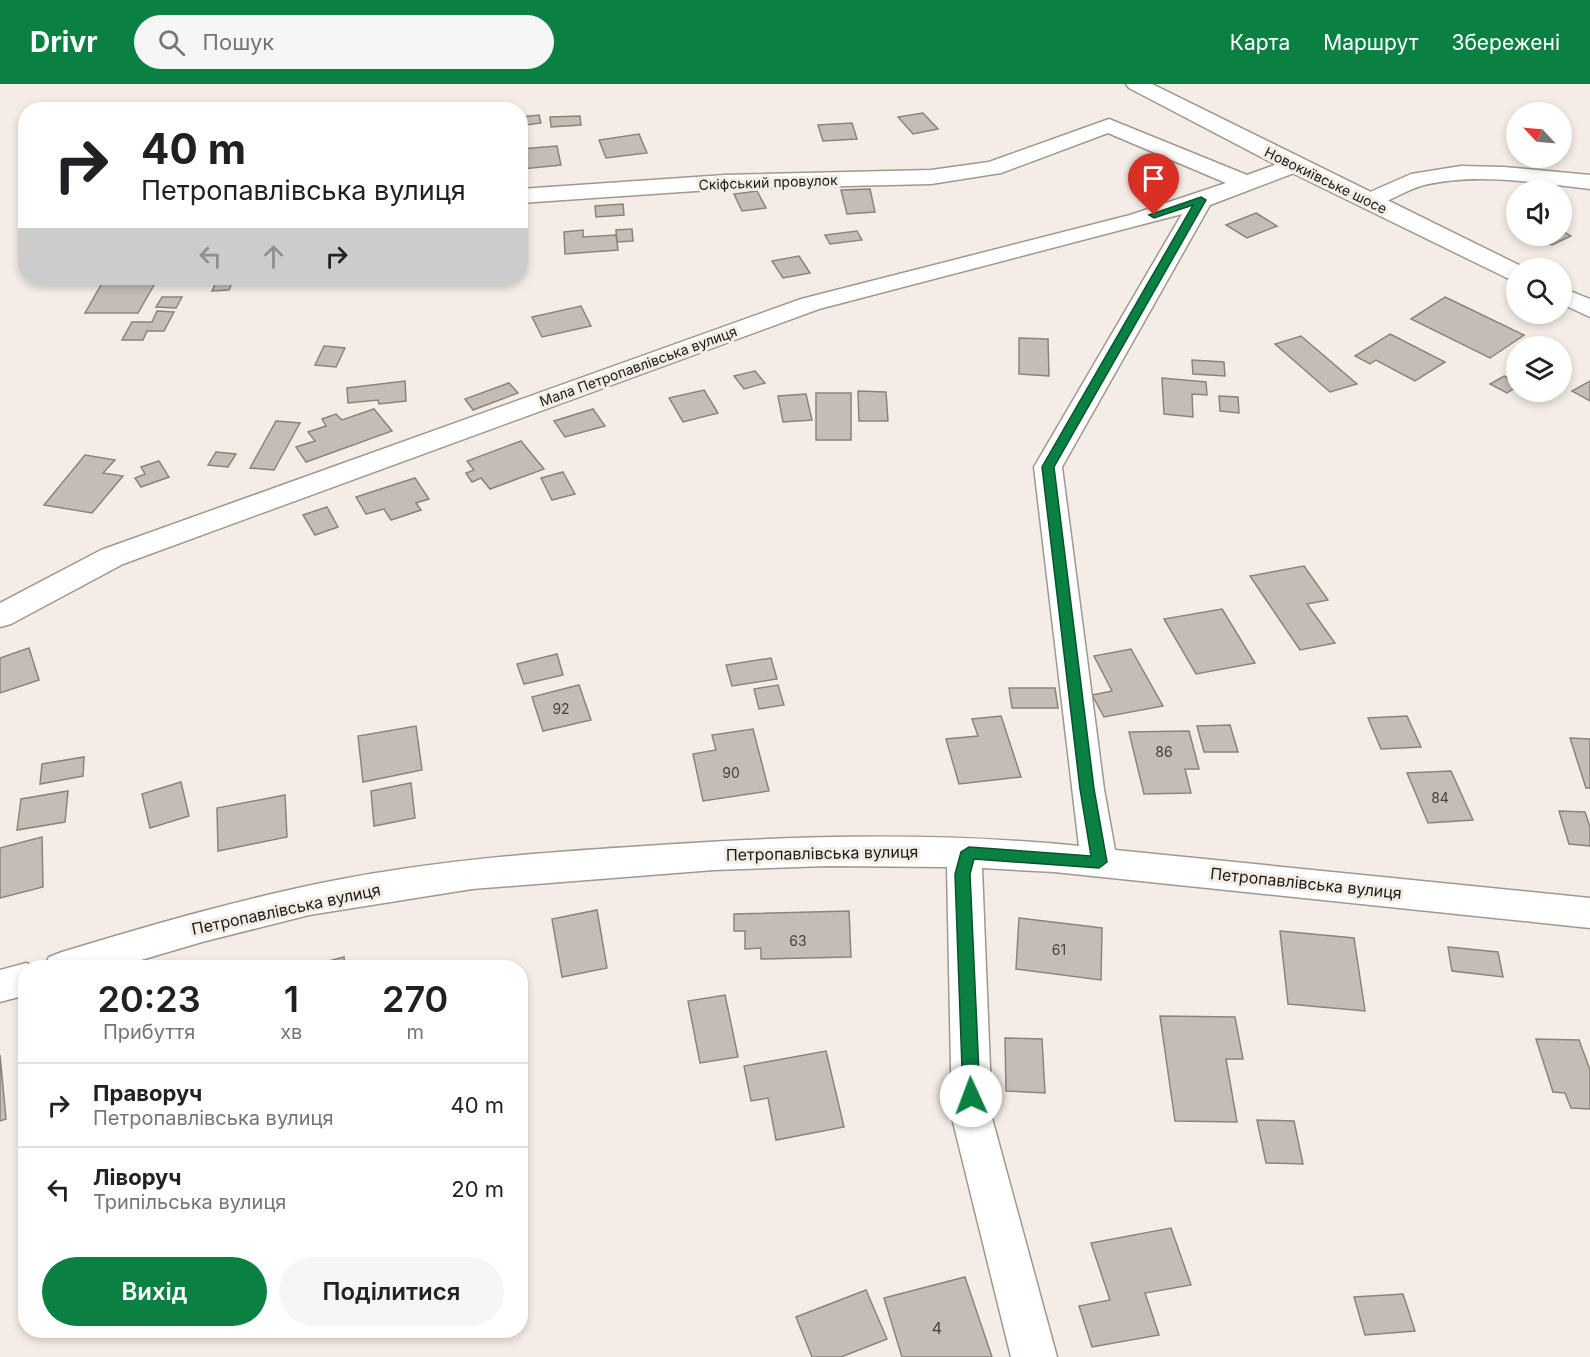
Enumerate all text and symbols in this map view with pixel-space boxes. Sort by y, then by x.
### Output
search box [134,15,554,69]
text: Drivr [30,25,98,59]
icon: search [155,26,188,59]
text: Пошук [203,29,274,55]
text: Карта [1230,30,1290,55]
text: Маршрут [1323,30,1418,55]
text: Збережені [1451,30,1560,55]
north arrow [1506,102,1572,168]
map controls [1506,102,1572,402]
text: 40 m [141,123,246,174]
icon: right [42,126,120,204]
street label: Новокиївське шосе [1262,143,1390,217]
pin [1128,153,1179,215]
icon: arrive [1137,162,1170,195]
street label: Скіфський провулок [698,171,838,193]
text: Петропавлівська вулиця [141,174,466,207]
button: sound [1506,180,1572,246]
icon: left [194,240,227,273]
icon: ahead [257,240,290,273]
icon: right [320,240,353,273]
button: search [1506,258,1572,324]
street label: Мала Петропавлівська вулиця [537,322,739,410]
button: layers [1506,336,1572,402]
house number: 92 [552,700,570,717]
house number: 86 [1155,743,1173,760]
house number: 90 [722,764,740,781]
house number: 84 [1431,789,1449,806]
street label: Петропавлівська вулиця [726,841,918,865]
street label: Петропавлівська вулиця [1209,863,1403,903]
street label: Петропавлівська вулиця [190,879,382,939]
house number: 63 [789,932,807,949]
house number: 61 [1052,941,1066,958]
text: 20:23 [98,977,201,1021]
text: 1 [284,977,299,1021]
text: 270 [382,977,448,1021]
text: Прибуття [103,1020,195,1044]
text: хв [280,1020,302,1044]
text: m [406,1020,424,1044]
position arrow [939,1064,1003,1128]
text: Праворуч [93,1080,202,1106]
icon: right [42,1089,75,1122]
text: 40 m [450,1092,504,1118]
text: Петропавлівська вулиця [93,1106,334,1130]
text: Ліворуч [93,1164,181,1190]
icon: left [42,1173,75,1206]
text: 20 m [451,1176,504,1202]
text: Трипільська вулиця [93,1190,286,1214]
button: Вихід [42,1257,267,1326]
button: Поділитися [279,1257,504,1326]
house number: 4 [932,1318,942,1338]

